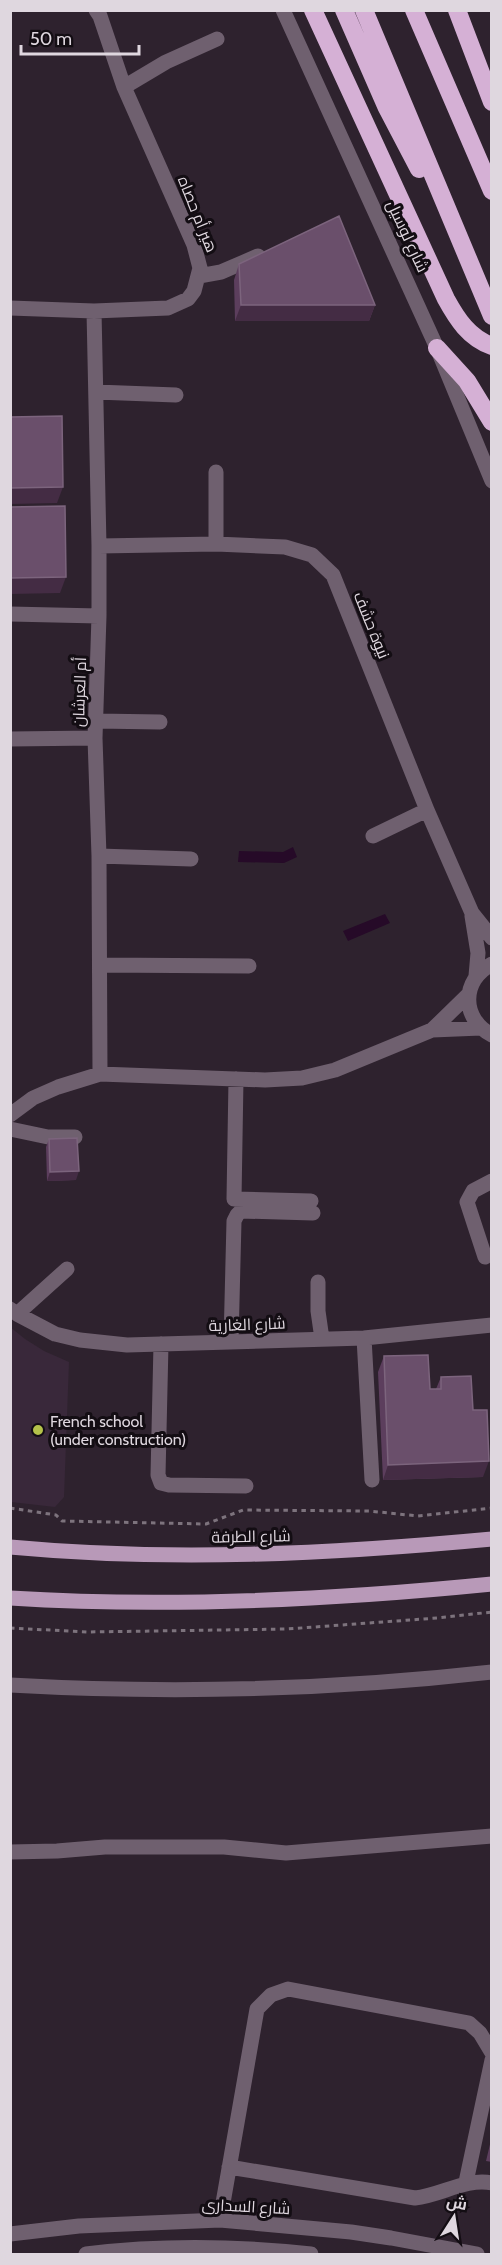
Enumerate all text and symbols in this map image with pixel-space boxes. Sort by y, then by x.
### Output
scale bar [21,18,140,56]
text: 50 m [30,28,72,50]
street label: هير أم حصاه [172,173,221,256]
street label: شارع لوسيل [381,197,433,276]
street label: نيوة حشف [349,589,394,662]
street label: أم العرشان [69,657,92,728]
street label: شارع الغارية [208,1314,286,1337]
place label: French school (under construction) [50,1412,186,1449]
marker: French school (under construction) [31,1423,45,1437]
street label: شارع الطرفة [211,1526,291,1549]
north arrow [424,2187,484,2247]
text: ش [445,2191,469,2214]
street label: شارع السدارى [201,2195,291,2220]

